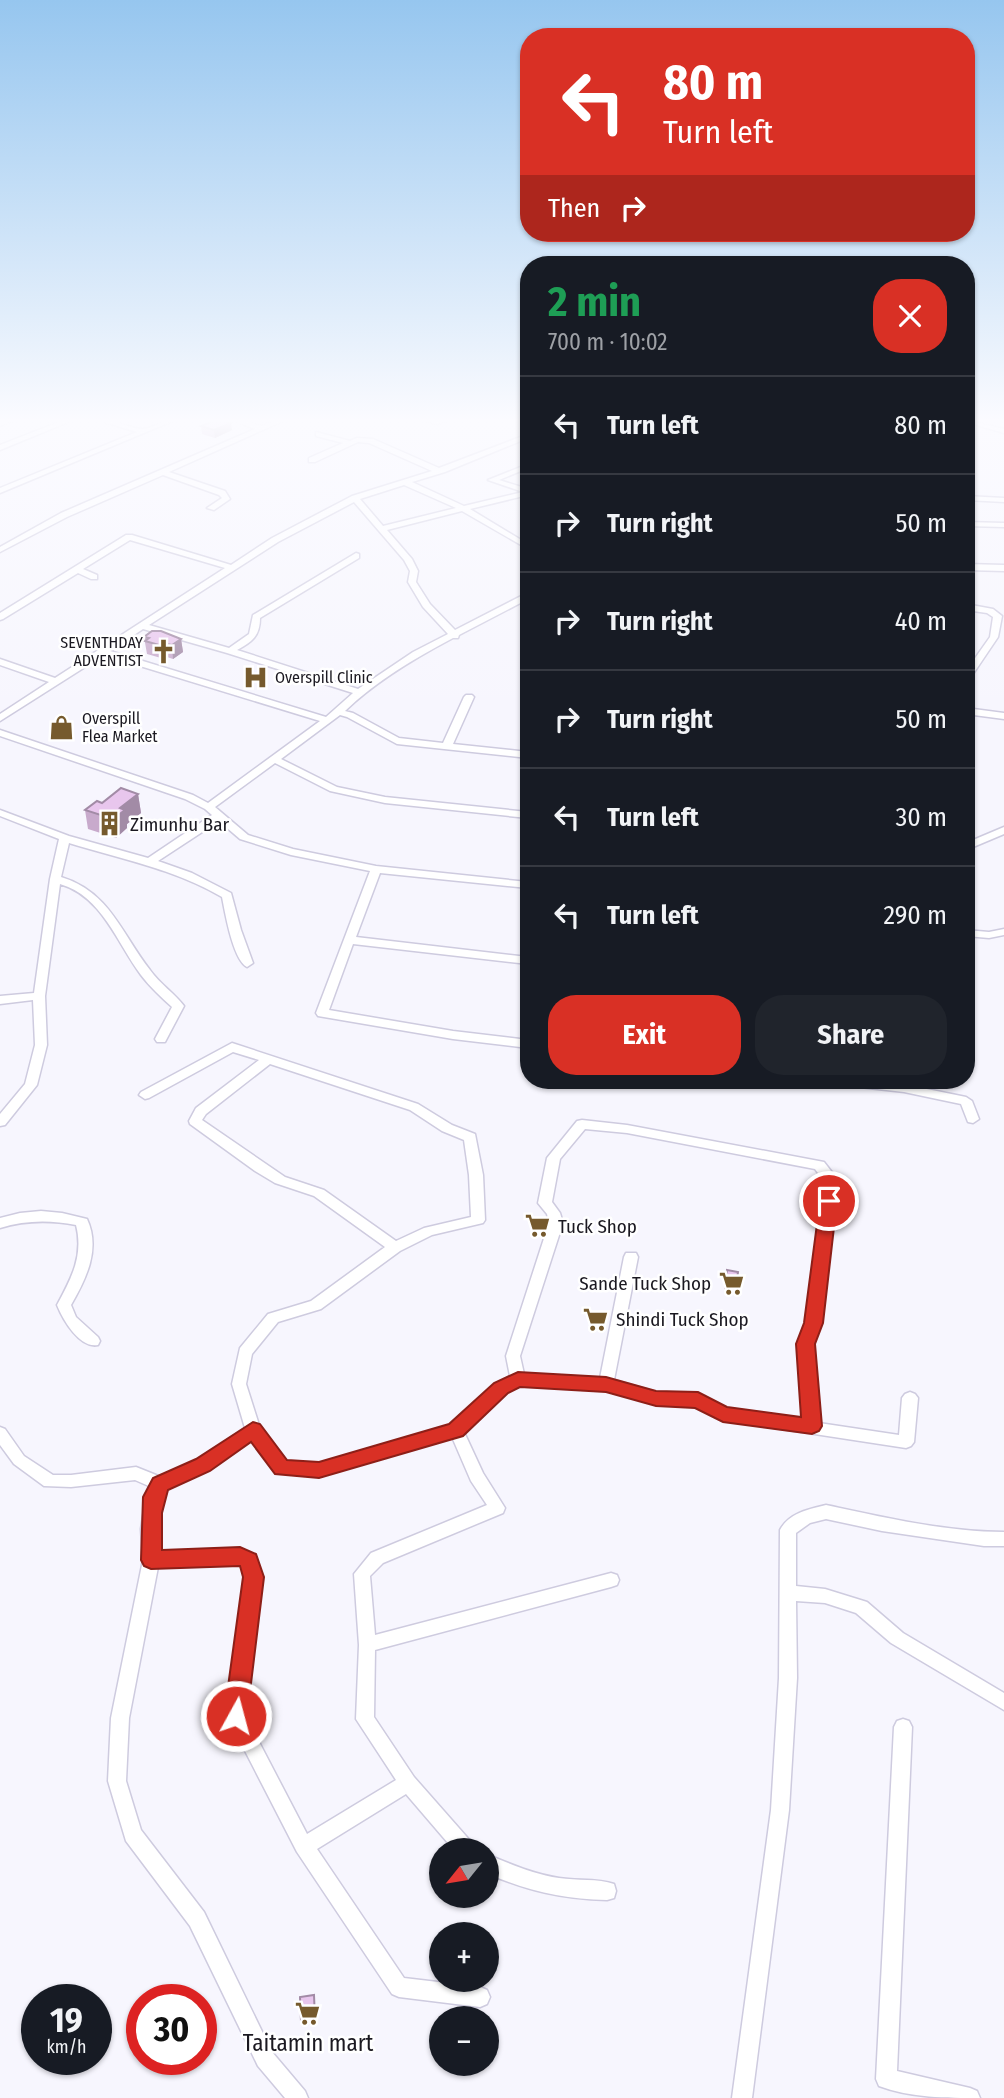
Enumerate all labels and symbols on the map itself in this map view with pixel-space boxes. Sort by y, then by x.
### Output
place label: SEVENTHDAY ADVENTIST [60,633,144,670]
church icon: SEVENTHDAY ADVENTIST [149,637,177,665]
hospital icon: Overspill Clinic [241,663,269,691]
place label: Overspill Clinic [275,668,373,687]
place label: Overspill Flea Market [82,709,158,746]
shop icon: Overspill Flea Market [48,713,76,741]
building icon: Zimunhu Bar [96,810,124,838]
place label: Zimunhu Bar [130,813,229,836]
pin [799,1171,859,1231]
supermarket icon: Tuck Shop [524,1212,552,1240]
place label: Tuck Shop [558,1215,637,1238]
supermarket icon: Sande Tuck Shop [717,1269,745,1297]
place label: Sande Tuck Shop [579,1272,711,1295]
supermarket icon: Shindi Tuck Shop [582,1305,610,1333]
place label: Shindi Tuck Shop [616,1308,749,1331]
position arrow [199,1679,273,1753]
north arrow [429,1838,499,1908]
speed limit sign: 30 [126,1984,217,2075]
supermarket icon: Taitamin mart [294,1999,322,2027]
place label: Taitamin mart [243,2029,374,2057]

